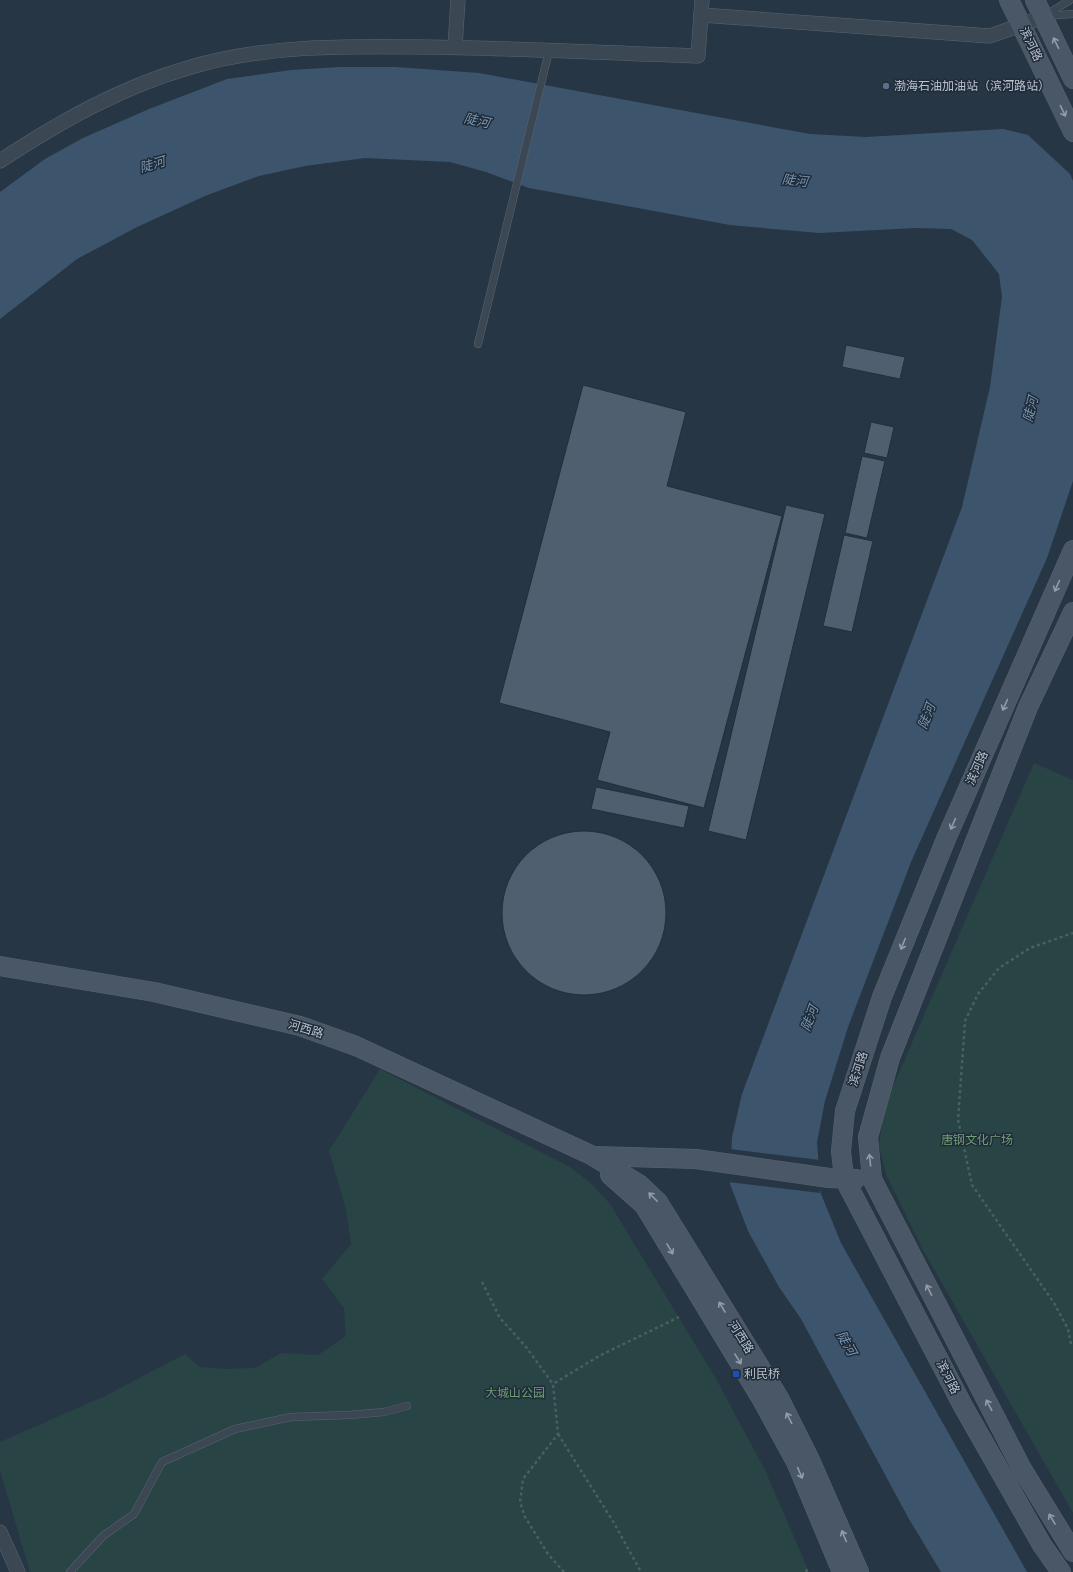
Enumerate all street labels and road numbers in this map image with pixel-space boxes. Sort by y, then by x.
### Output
street label: 滨河路 [1017,25,1045,63]
street label: 滨河路 [963,749,991,787]
street label: 河西路 [287,1017,325,1041]
street label: 滨河路 [846,1050,870,1088]
street label: 河西路 [726,1318,756,1356]
street label: 滨河路 [934,1358,962,1396]

